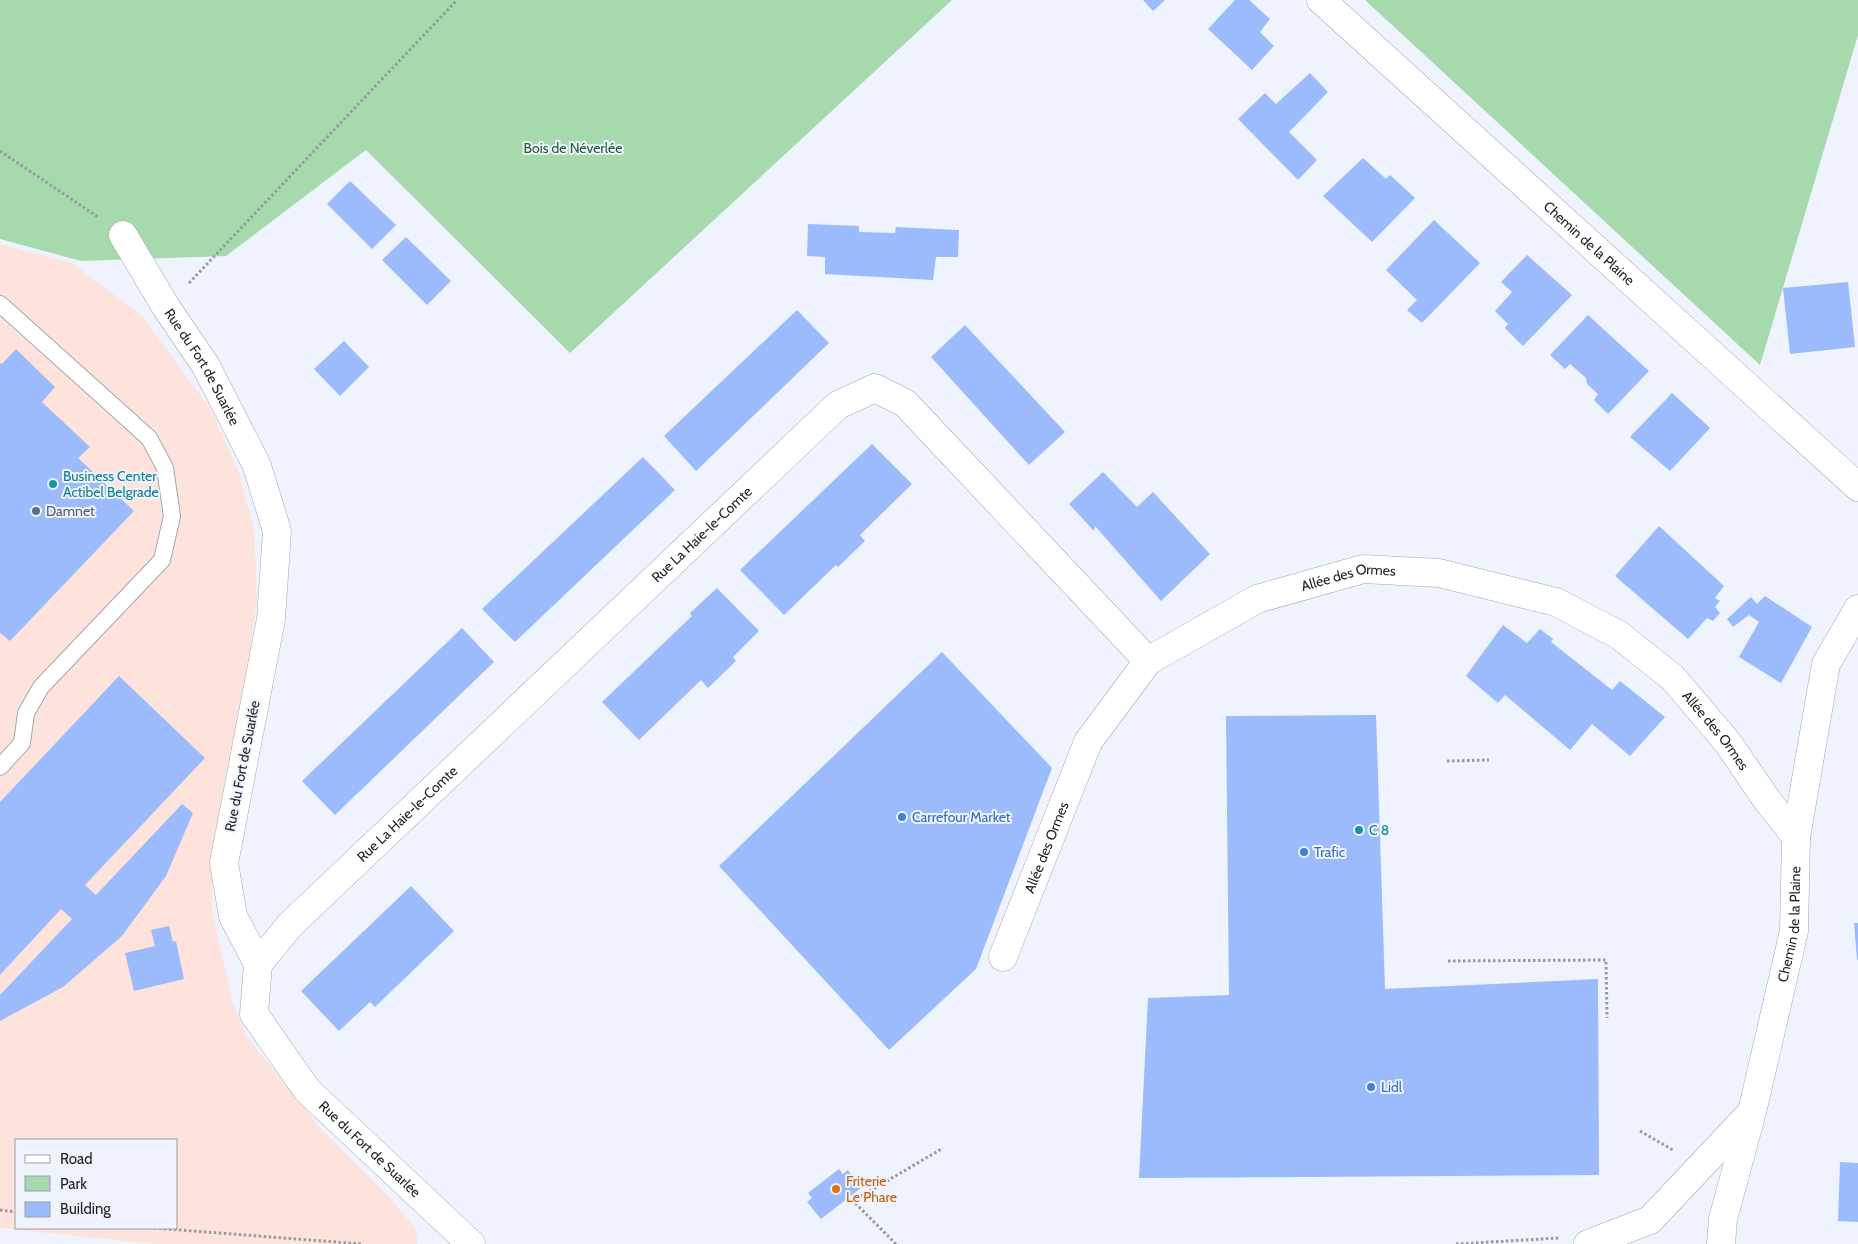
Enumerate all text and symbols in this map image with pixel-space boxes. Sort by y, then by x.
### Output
park label: Bois de Néverlée [524,139,622,157]
street label: Chemin de la Plaine [1540,197,1638,289]
street label: Rue du Fort de Suarlée [161,305,244,428]
place label: Business Center Actibel Belgrade [63,467,159,501]
marker: Business Center Actibel Belgrade [47,478,59,490]
street label: Rue La Haie-le-Comte [648,482,756,586]
place label: Damnet [46,502,95,520]
marker: Damnet [30,505,42,517]
street label: Allée des Ormes [1299,559,1397,595]
street label: Allée des Ormes [1679,687,1753,774]
street label: Rue du Fort de Suarlée [220,699,264,833]
street label: Rue La Haie-le-Comte [353,762,461,866]
street label: Allée des Ormes [1020,799,1073,896]
place label: Carrefour Market [912,808,1011,826]
marker: Carrefour Market [896,811,908,823]
place label: C 8 [1369,821,1389,839]
marker: C 8 [1353,824,1365,836]
place label: Trafic [1314,843,1345,861]
marker: Trafic [1298,846,1310,858]
street label: Chemin de la Plaine [1773,866,1804,984]
place label: Lidl [1381,1078,1403,1096]
marker: Lidl [1365,1081,1377,1093]
street label: Rue du Fort de Suarlée [315,1097,425,1201]
legend [15,1139,178,1229]
text: Road [60,1150,93,1168]
place label: Friterie Le Phare [846,1172,897,1206]
text: Park [60,1175,87,1193]
marker: Friterie Le Phare [830,1183,842,1195]
text: Building [60,1200,111,1218]

